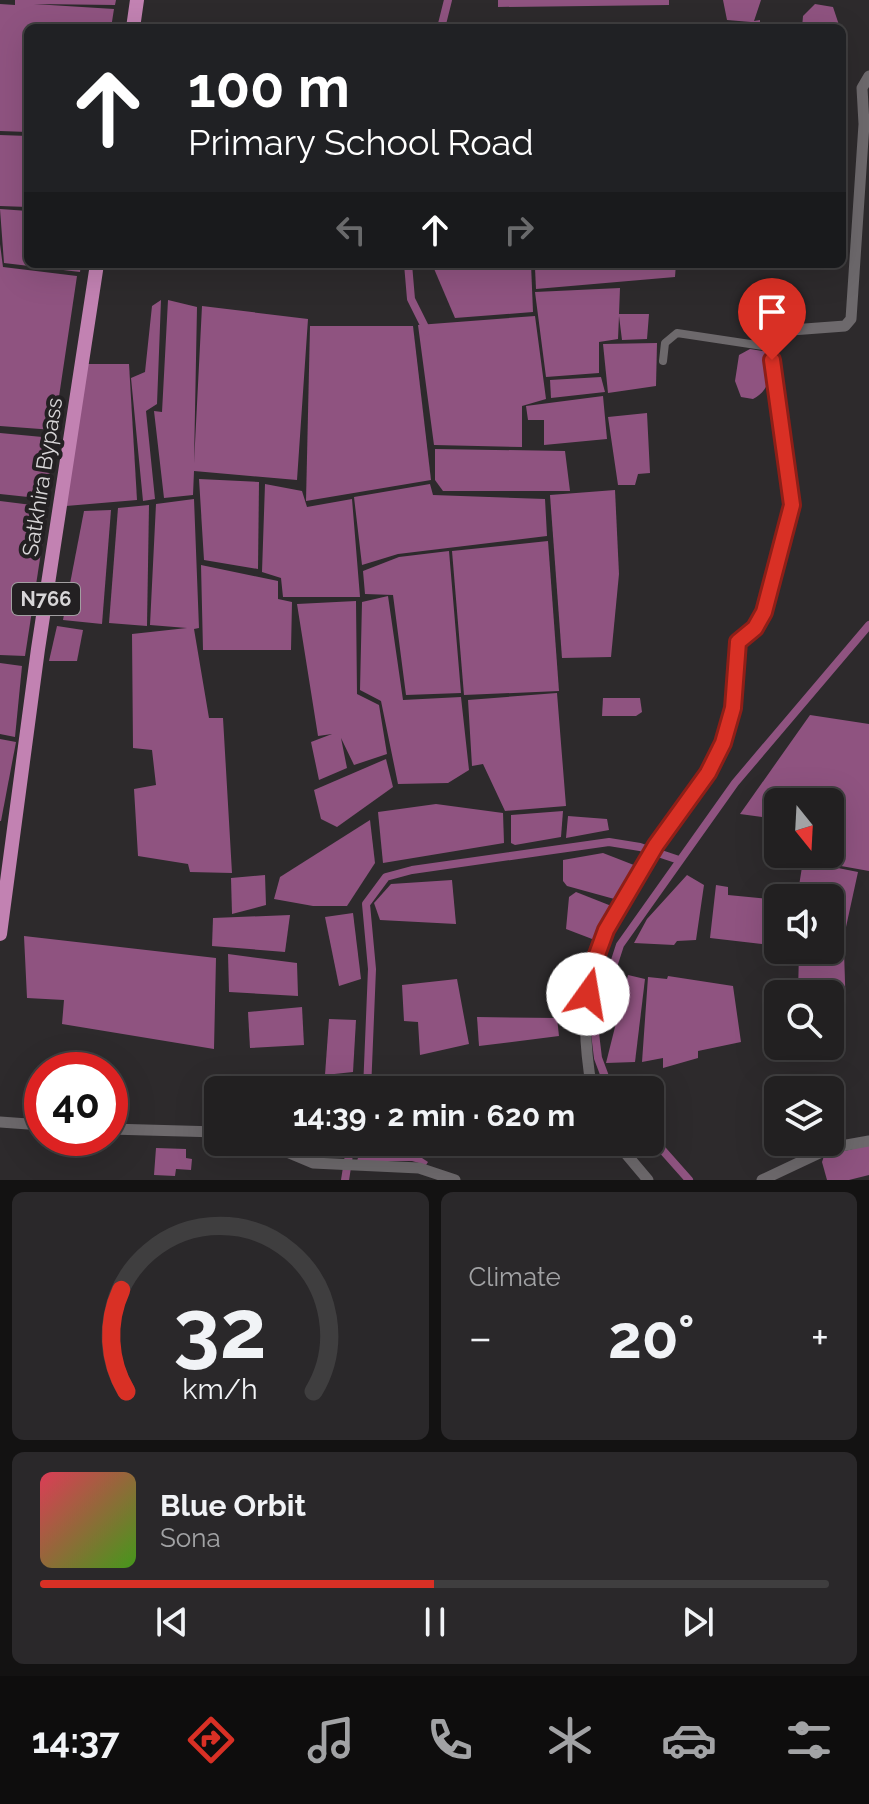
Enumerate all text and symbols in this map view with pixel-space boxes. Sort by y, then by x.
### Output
text: 100 m [188,54,350,120]
icon: ahead [56,56,160,160]
text: Primary School Road [188,121,534,163]
icon: left [329,208,373,252]
icon: ahead [413,208,457,252]
icon: right [497,208,541,252]
pin [738,278,806,360]
icon: arrive [750,290,794,334]
street label: Satkhira Bypass [17,396,67,558]
road number: N766 [12,583,80,615]
north arrow [764,788,844,868]
map controls [764,788,844,1156]
button: sound [764,884,844,964]
position arrow [546,952,630,1036]
button: search [764,980,844,1060]
speed limit sign: 40 [24,1052,128,1156]
button: layers [764,1076,844,1156]
text: 14:39 · 2 min · 620 m [293,1098,575,1133]
text: Climate [469,1262,561,1292]
text: 32 [174,1280,267,1377]
text: 20° [608,1302,695,1372]
text: − [469,1312,492,1363]
text: + [811,1312,829,1363]
text: km/h [183,1372,258,1406]
text: Blue Orbit [160,1488,306,1523]
text: Sona [160,1523,221,1553]
icon: previous [150,1600,194,1644]
icon: pause [413,1600,457,1644]
icon: next [676,1600,720,1644]
icon: directions [183,1712,239,1768]
icon: music [303,1712,359,1768]
icon: phone [422,1712,478,1768]
icon: climate [542,1712,598,1768]
icon: car [661,1712,717,1768]
icon: filters [781,1712,837,1768]
text: 14:37 [32,1719,119,1761]

